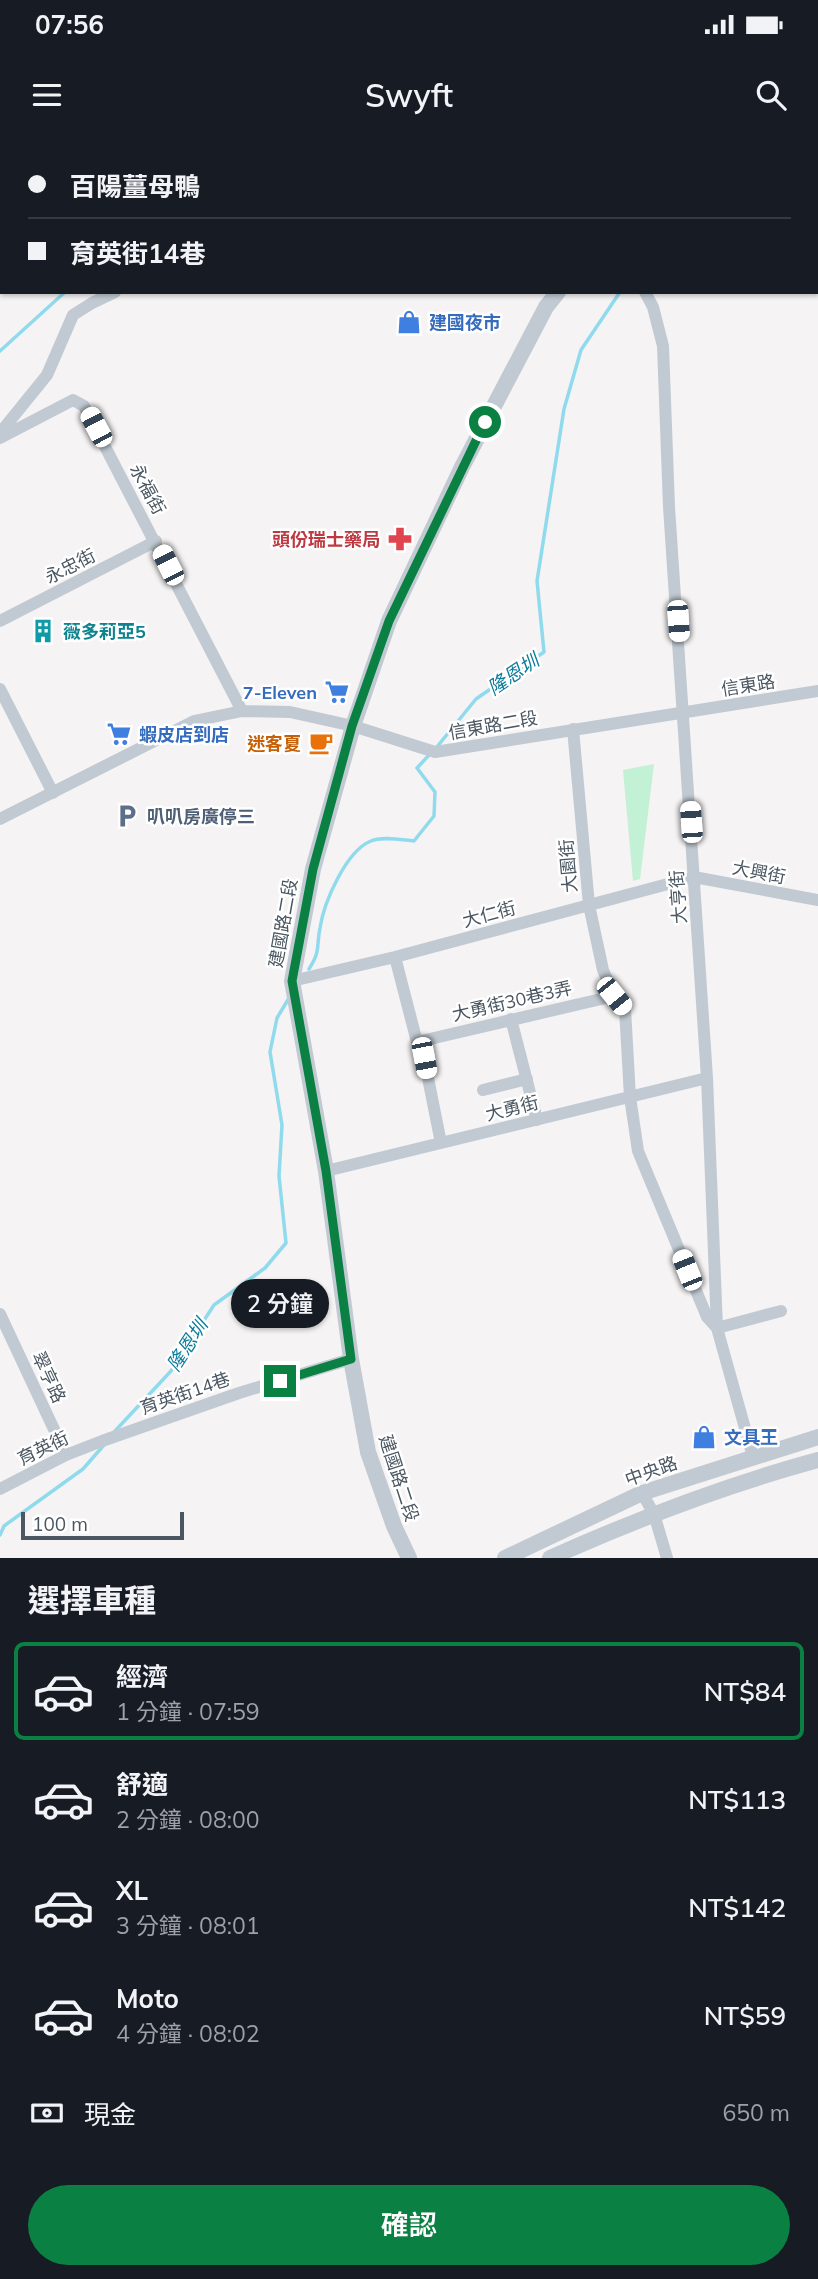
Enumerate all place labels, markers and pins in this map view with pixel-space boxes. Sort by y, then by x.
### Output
shop icon: 建國夜市 [395,308,423,336]
place label: 建國夜市 [429,311,501,334]
pharmacy icon: 頭份瑞士藥局 [386,525,414,553]
place label: 頭份瑞士藥局 [272,528,380,551]
building icon: 薇多莉亞5 [29,617,57,645]
place label: 薇多莉亞5 [63,620,146,643]
supermarket icon: 7-Eleven [323,678,351,706]
place label: 7-Eleven [243,681,317,704]
supermarket icon: 蝦皮店到店 [105,720,133,748]
place label: 蝦皮店到店 [139,723,229,746]
cafe icon: 迷客夏 [307,729,335,757]
place label: 迷客夏 [247,732,301,755]
parking icon: 叭叭房廣停三 [113,802,141,830]
place label: 叭叭房廣停三 [147,805,255,828]
shop icon: 文具王 [690,1423,718,1451]
place label: 文具王 [724,1426,778,1449]

